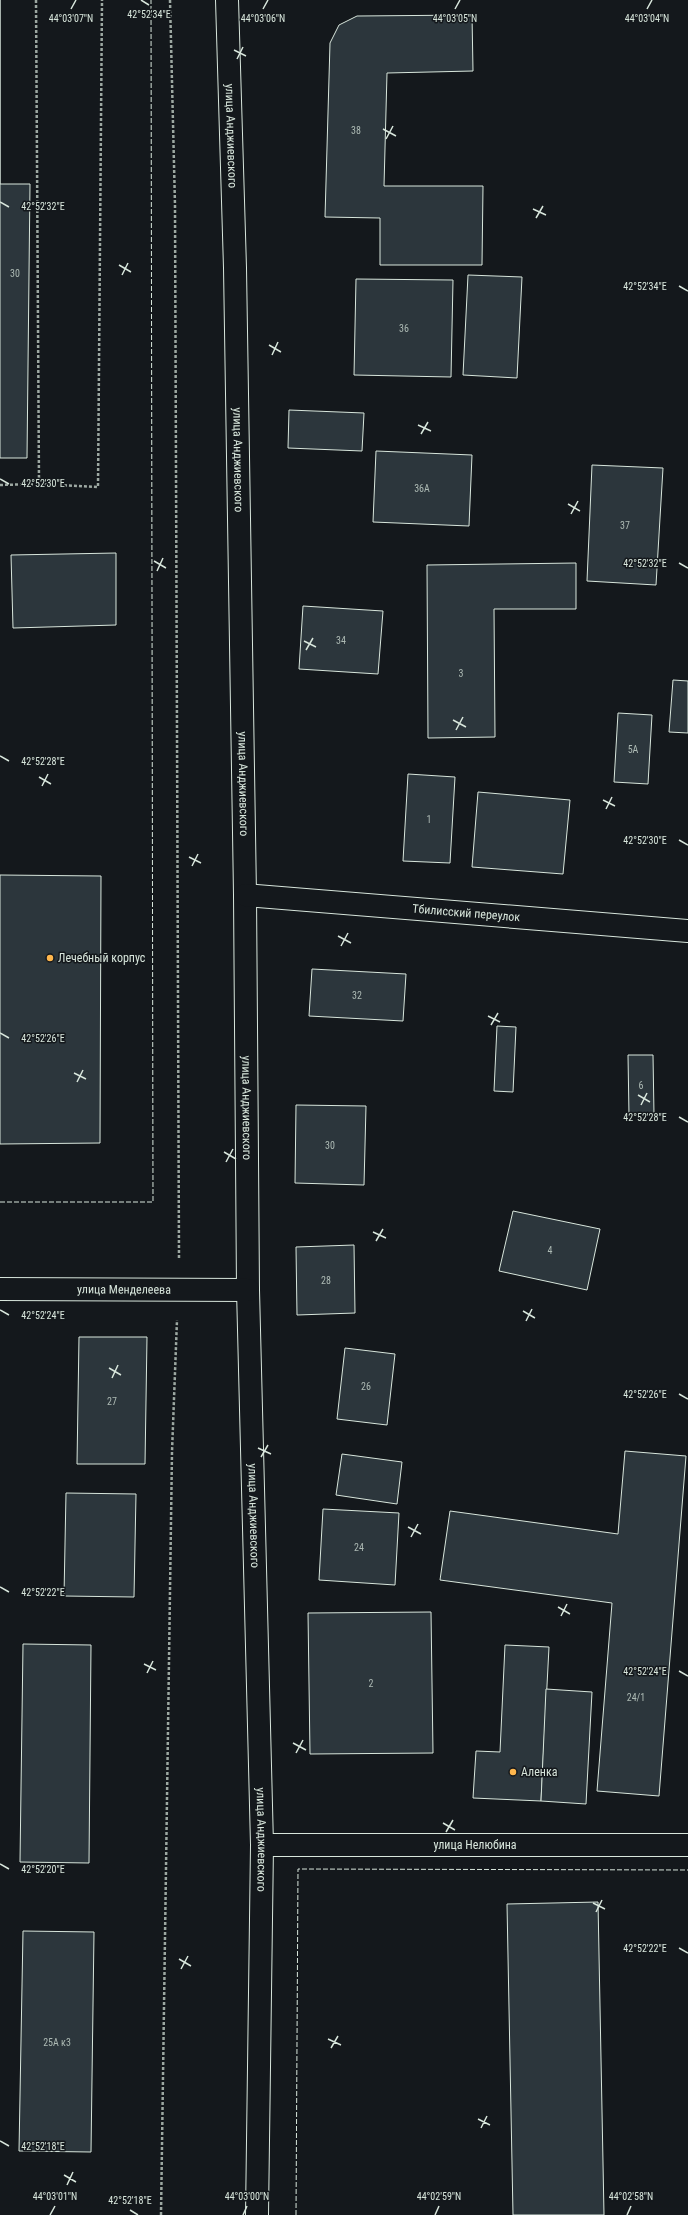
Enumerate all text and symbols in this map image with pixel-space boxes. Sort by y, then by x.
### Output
text: 42°52'34"E [127,9,171,20]
text: 44°03'07"N [49,13,93,24]
text: 44°03'06"N [241,13,285,24]
text: 44°03'05"N [433,13,477,24]
text: 44°03'04"N [625,13,669,24]
street label: улица Анджиевского [222,83,240,188]
house number: 38 [351,125,361,136]
text: 42°52'32"E [21,201,65,212]
house number: 30 [10,268,20,279]
text: 42°52'34"E [623,281,667,292]
house number: 36 [399,323,409,334]
street label: улица Анджиевского [230,407,246,512]
text: 42°52'30"E [21,478,65,489]
house number: 36А [414,483,430,494]
house number: 37 [620,520,630,531]
text: 42°52'32"E [623,558,667,569]
house number: 34 [336,635,346,646]
house number: 3 [459,668,464,679]
street label: улица Анджиевского [235,731,251,836]
house number: 5А [628,744,639,755]
text: 42°52'28"E [21,756,65,767]
house number: 1 [427,814,431,825]
text: 42°52'30"E [623,835,667,846]
street label: Тбилисский переулок [412,902,521,924]
place label: Лечебный корпус [58,951,146,965]
marker: Лечебный корпус [45,953,55,963]
house number: 32 [352,990,362,1001]
text: 42°52'26"E [21,1033,65,1044]
street label: улица Анджиевского [239,1055,254,1160]
house number: 6 [639,1080,644,1091]
text: 42°52'28"E [623,1112,667,1123]
house number: 30 [325,1140,335,1151]
house number: 4 [548,1245,553,1256]
house number: 28 [321,1275,331,1286]
street label: улица Менделеева [77,1282,171,1297]
text: 42°52'24"E [21,1310,65,1321]
house number: 26 [361,1381,371,1392]
text: 42°52'26"E [623,1389,667,1400]
house number: 27 [107,1396,117,1407]
street label: улица Анджиевского [245,1463,262,1568]
house number: 24 [354,1542,364,1553]
text: 42°52'22"E [21,1587,65,1598]
text: 42°52'24"E [623,1666,667,1677]
house number: 2 [369,1678,374,1689]
house number: 24/1 [627,1692,645,1703]
place label: Аленка [521,1765,558,1779]
marker: Аленка [508,1767,518,1777]
street label: улица Анджиевского [254,1787,269,1892]
street label: улица Нелюбина [433,1838,517,1852]
text: 42°52'20"E [21,1864,65,1875]
text: 42°52'22"E [623,1943,667,1954]
house number: 25А к3 [43,2037,71,2048]
text: 42°52'18"E [21,2141,65,2152]
text: 44°03'01"N [33,2191,77,2202]
text: 44°03'00"N [225,2191,269,2202]
text: 44°02'59"N [417,2191,461,2202]
text: 44°02'58"N [609,2191,653,2202]
text: 42°52'18"E [108,2195,152,2206]

